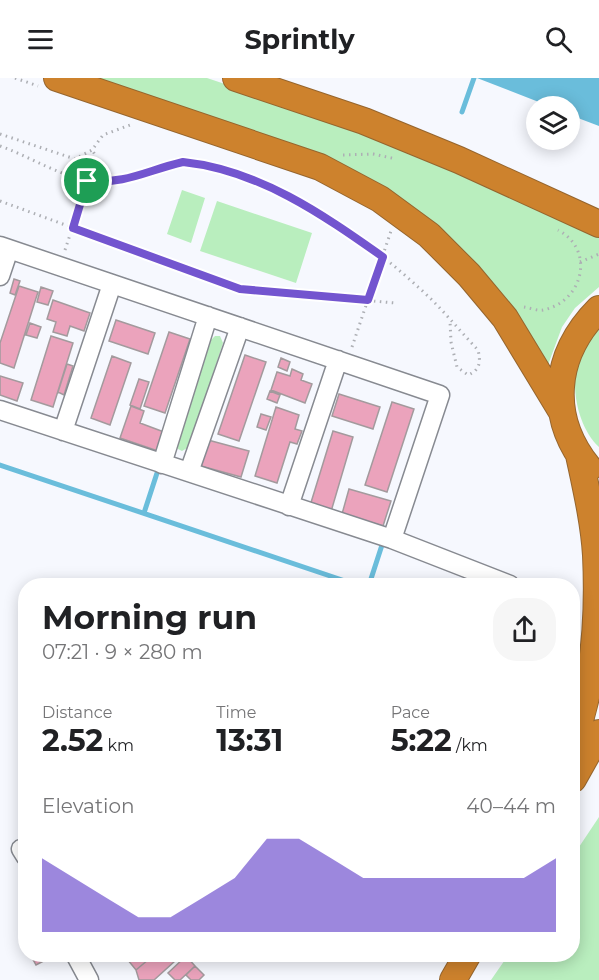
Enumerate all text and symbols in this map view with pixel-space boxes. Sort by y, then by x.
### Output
icon: menu [24,23,57,56]
text: Sprintly [244,23,355,56]
icon: search [542,23,575,56]
map controls [526,96,580,150]
button: layers [526,96,580,150]
pin [61,155,112,206]
icon: arrive [70,164,103,197]
text: Morning run [42,597,257,637]
button: share [493,598,556,661]
text: 07:21 · 9 × 280 m [42,640,203,664]
text: Distance [42,703,112,722]
text: Time [216,703,256,722]
text: Pace [391,703,430,722]
text: 2.52 [42,722,103,759]
text: 13:31 [216,722,283,759]
text: 5:22 [391,722,452,759]
text: km [103,736,134,755]
text: /km [452,736,488,755]
text: Elevation [42,794,134,818]
text: 40–44 m [466,794,556,818]

